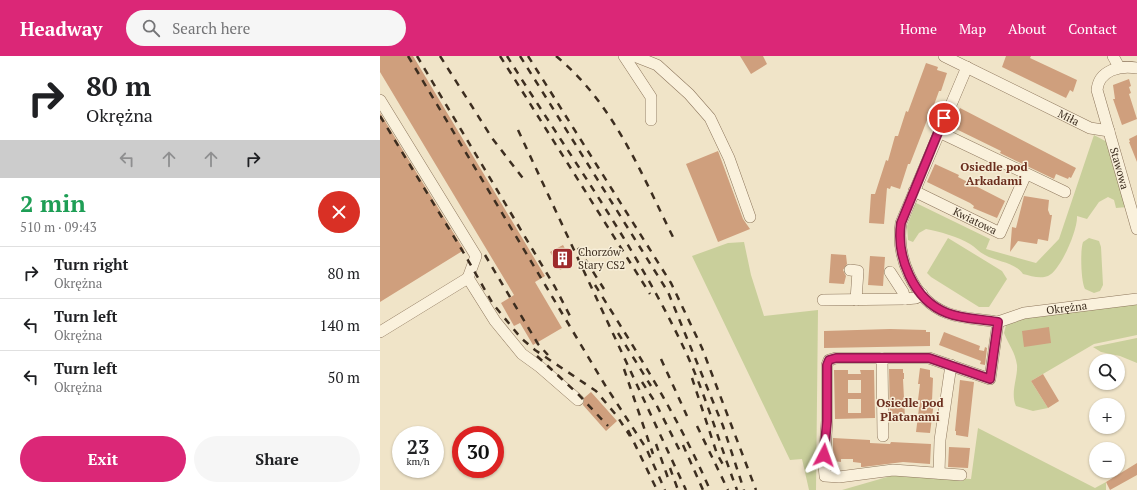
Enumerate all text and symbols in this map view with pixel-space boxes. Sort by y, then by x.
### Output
search box [126,10,406,46]
text: Headway [20,16,102,41]
icon: search [140,17,162,39]
text: Search here [172,18,250,38]
text: Home [900,19,937,38]
text: Map [959,19,986,38]
text: About [1008,19,1046,38]
text: Contact [1068,19,1117,38]
text: 80 m [86,67,151,104]
icon: right [20,72,72,124]
pin [927,101,961,135]
text: Okrężna [86,103,153,127]
street label: Miła [1056,106,1082,129]
icon: arrive [933,107,955,129]
street label: Stawowa [1107,146,1132,191]
icon: left [116,148,138,170]
icon: ahead [158,148,180,170]
icon: ahead [200,148,222,170]
icon: right [242,148,264,170]
district label: Osiedle pod Arkadami [960,159,1028,188]
text: 2 min [20,187,86,219]
button: close [318,191,360,233]
street label: Kwiatowa [951,204,1000,238]
text: 510 m · 09:43 [20,218,97,236]
building icon: Chorzów Stary CS2 [549,245,575,271]
place label: Chorzów Stary CS2 [578,245,625,272]
text: Turn right [54,254,129,274]
icon: right [20,262,42,284]
text: 80 m [327,263,360,283]
text: Okrężna [54,274,102,292]
street label: Okrężna [1045,298,1088,317]
text: Turn left [54,306,118,326]
icon: left [20,314,42,336]
text: 140 m [319,315,360,335]
text: Okrężna [54,326,102,344]
map controls [1089,354,1125,478]
button: search [1089,354,1125,390]
text: Turn left [54,358,118,378]
icon: left [20,366,42,388]
text: 50 m [327,367,360,387]
text: Okrężna [54,378,102,396]
district label: Osiedle pod Platanami [876,395,944,424]
button: + [1089,398,1125,434]
speed limit sign: 30 [452,426,504,478]
text: 23 [407,433,429,460]
position arrow [803,434,845,476]
button: Exit [20,436,186,482]
button: Share [194,436,360,482]
button: − [1089,442,1125,478]
text: km/h [406,455,430,468]

